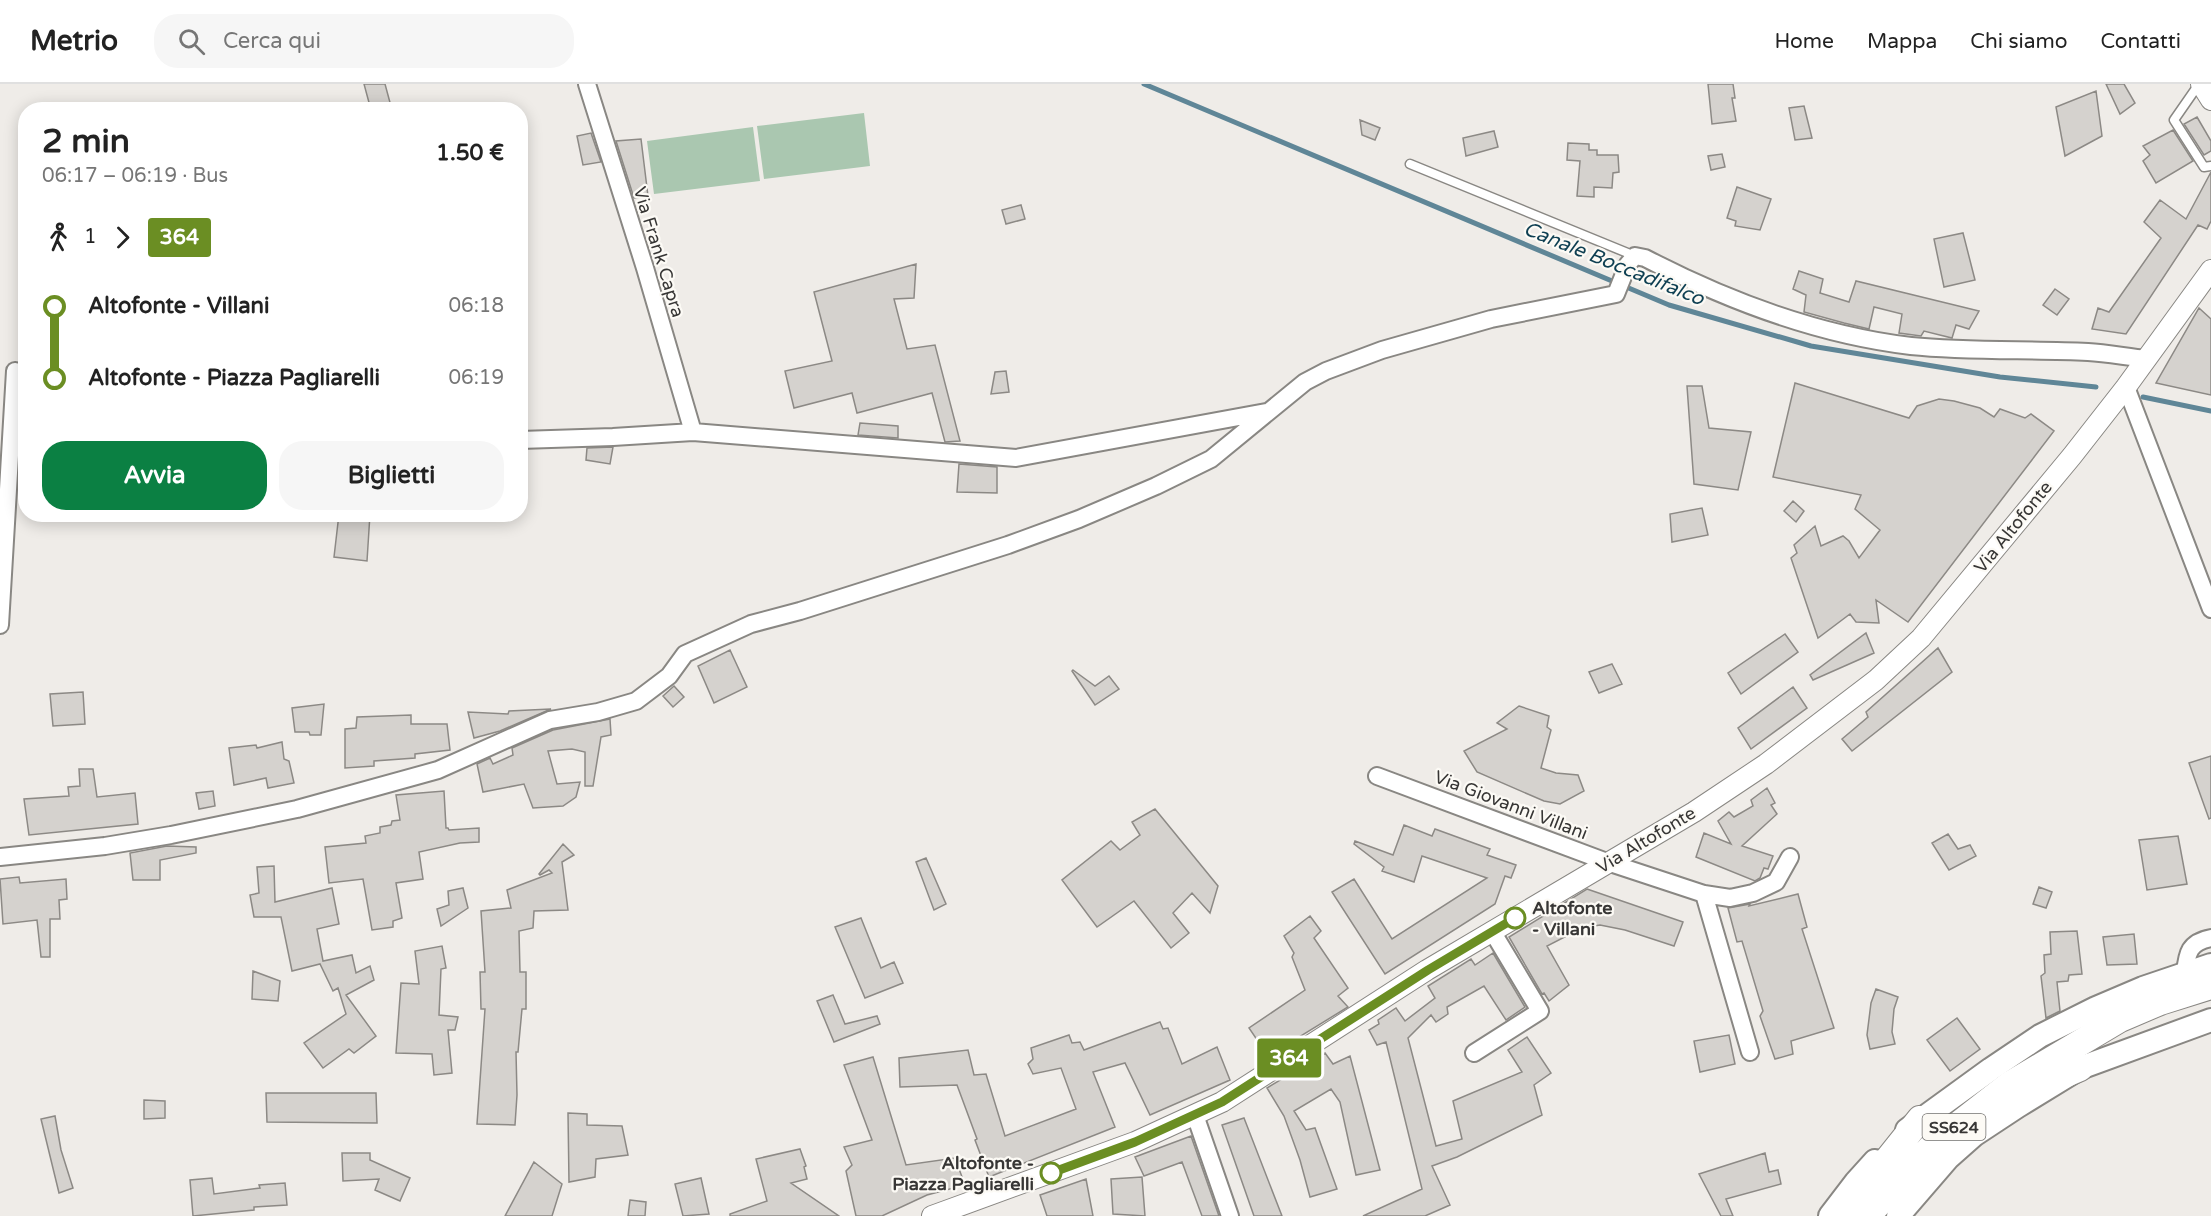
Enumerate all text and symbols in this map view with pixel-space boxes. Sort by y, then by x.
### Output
search box [154,14,574,68]
text: Metrio [30,24,118,58]
icon: search [175,25,208,58]
text: Cerca qui [223,28,321,54]
text: Home [1774,29,1834,54]
text: Mappa [1867,29,1937,54]
text: Chi siamo [1970,29,2068,54]
text: Contatti [2101,29,2181,54]
text: 2 min [42,122,130,161]
text: 1.50 € [436,140,504,166]
text: 06:17 – 06:19 · Bus [42,164,228,188]
street label: Via Frank Capra [629,184,689,320]
water label: Canale Boccadifalco [1520,217,1708,311]
icon: walk [42,221,75,254]
icon: forward [106,221,139,254]
text: 1 [84,225,97,249]
text: 364 [160,225,199,250]
text: Altofonte - Villani [88,293,269,319]
text: 06:18 [449,294,504,318]
text: Altofonte - Piazza Pagliarelli [88,365,380,391]
text: 06:19 [449,366,504,390]
button: Avvia [42,441,267,510]
button: Biglietti [279,441,504,510]
street label: Via Altofonte [1969,477,2057,577]
street label: Via Giovanni Villani [1431,766,1591,844]
street label: Via Altofonte [1592,802,1700,878]
place label: Altofonte - Villani [1532,897,1612,940]
marker: Altofonte - Villani [1504,907,1526,929]
line badge: 364 [1254,1038,1324,1078]
text: 364 [1269,1046,1309,1071]
road number: SS624 [1922,1114,1986,1140]
place label: Altofonte - Piazza Pagliarelli [892,1152,1034,1195]
marker: Altofonte - Piazza Pagliarelli [1040,1162,1062,1184]

